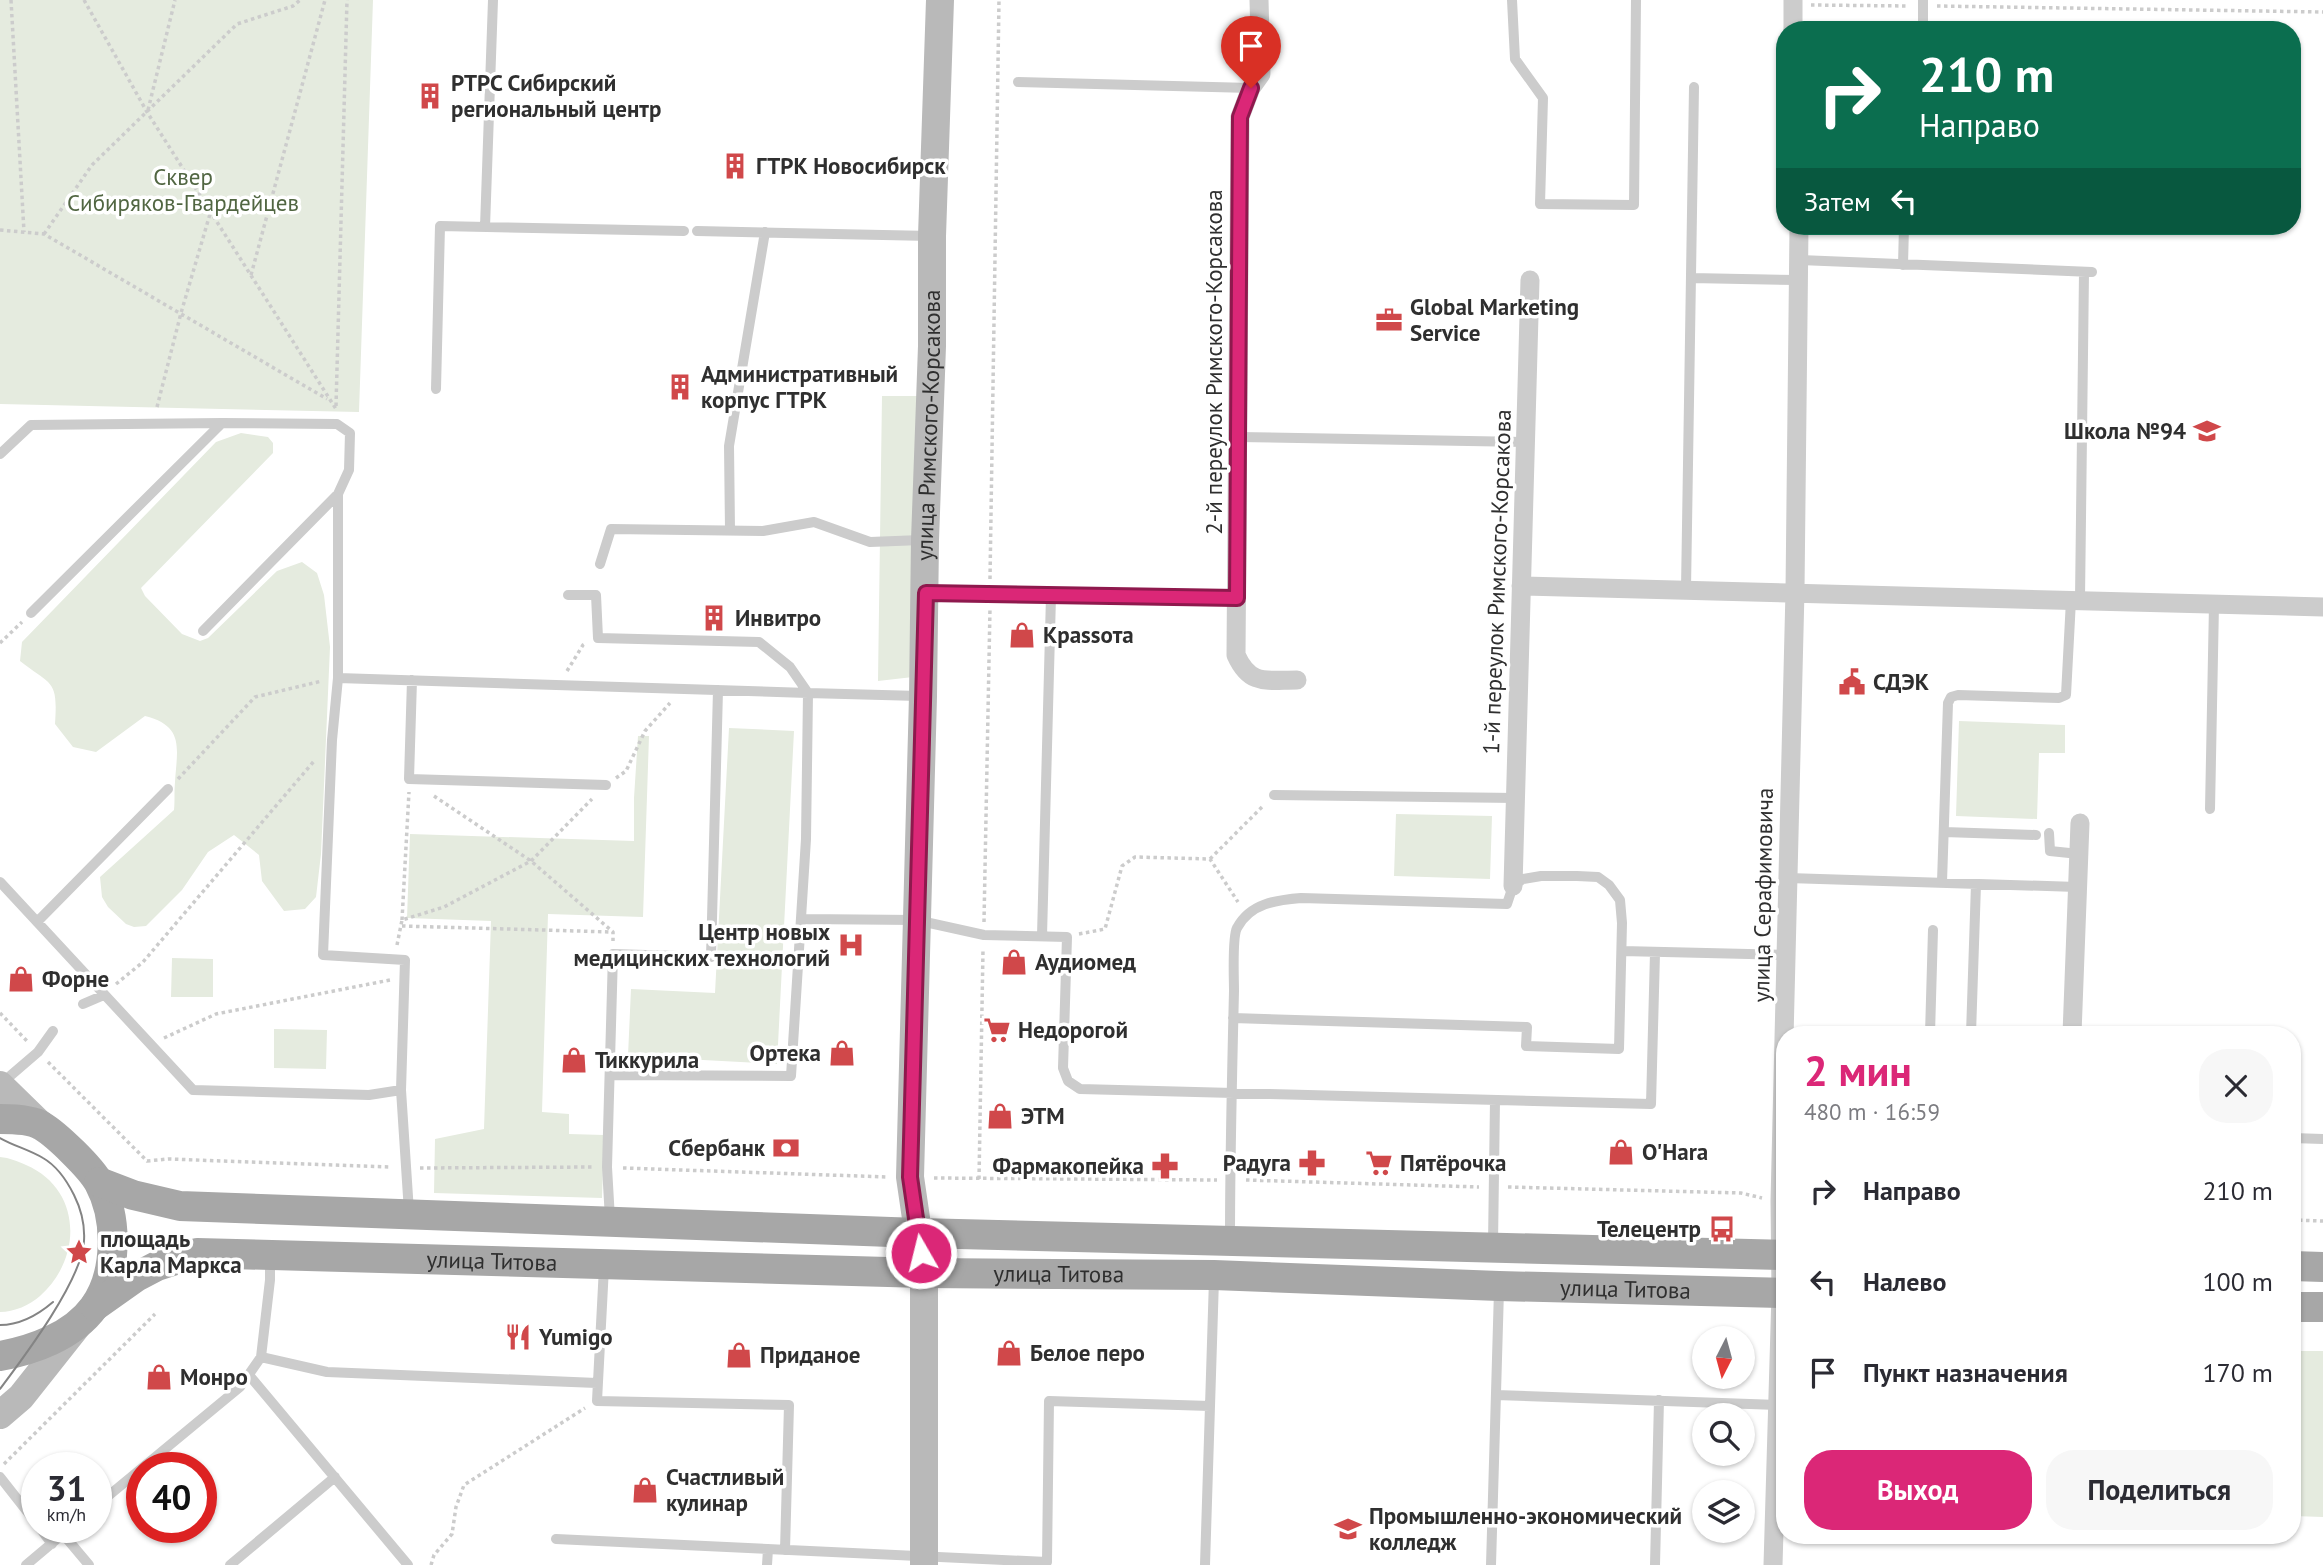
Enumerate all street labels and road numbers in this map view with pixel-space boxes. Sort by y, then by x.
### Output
street label: 2-й переулок Римского-Корсакова [1199,189,1228,535]
street label: улица Римского-Корсакова [910,290,946,561]
street label: 1-й переулок Римского-Корсакова [1476,409,1517,755]
street label: улица Серафимовича [1746,787,1779,1003]
street label: улица Титова [426,1244,558,1277]
street label: улица Титова [993,1258,1124,1288]
street label: улица Титова [1560,1272,1691,1305]

